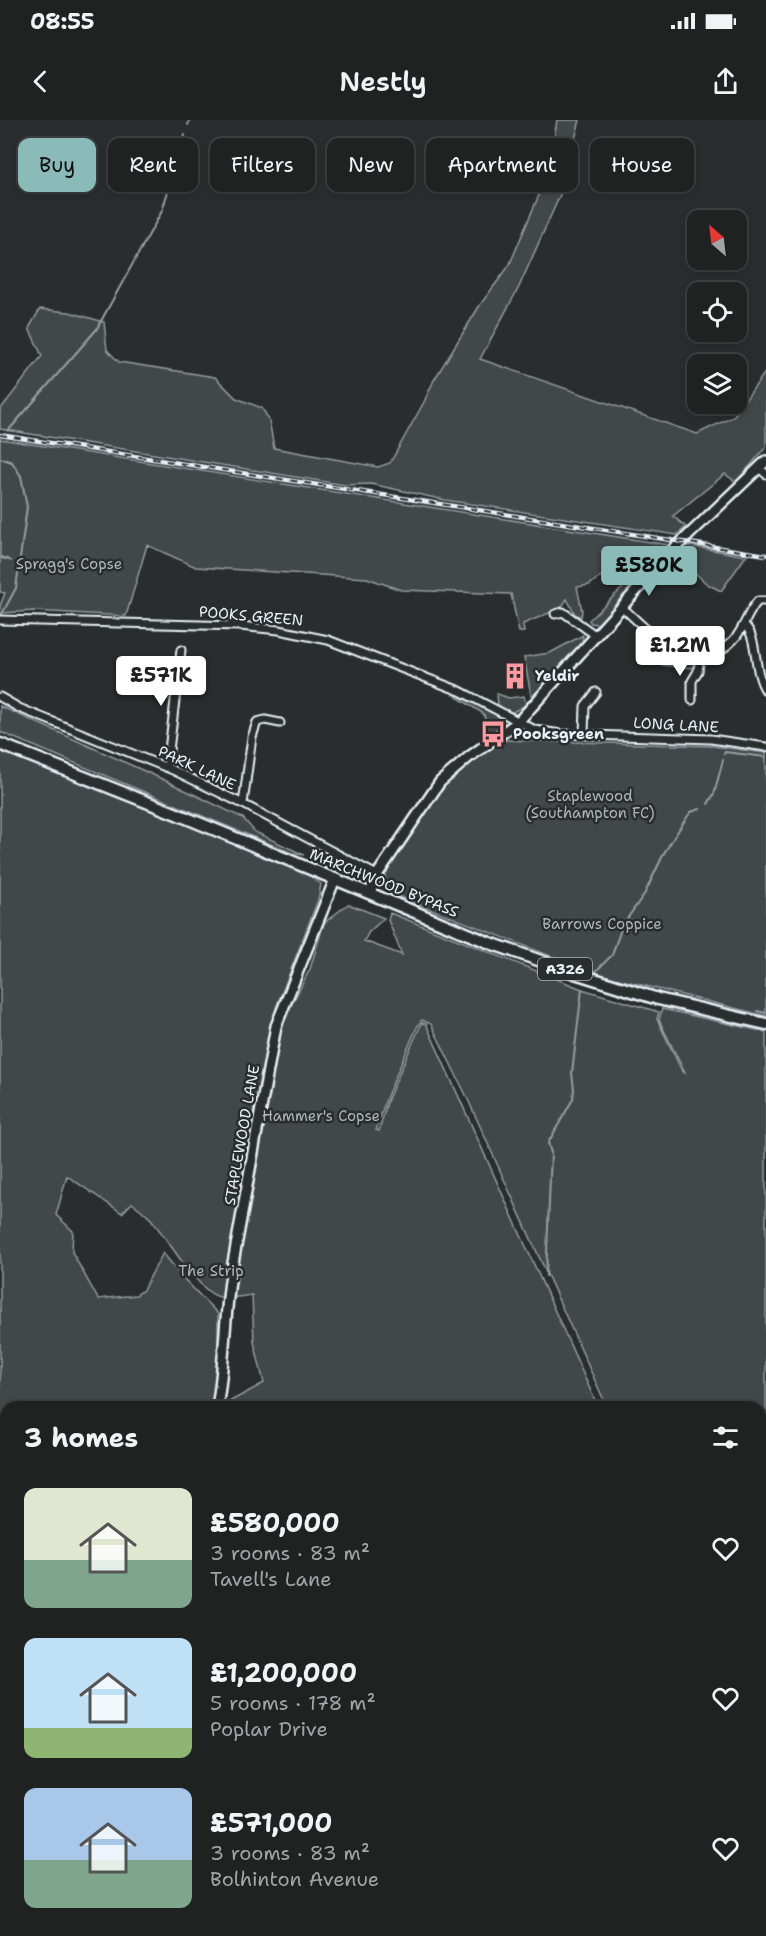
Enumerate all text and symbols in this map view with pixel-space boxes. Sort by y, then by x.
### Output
text: 08:55 [30,7,95,36]
text: Nestly [339,63,427,100]
icon: back [24,65,57,98]
icon: share [709,65,742,98]
chip: Buy [18,138,96,192]
chip: Rent [108,138,198,192]
chip: Filters [210,138,315,192]
chip: New [327,138,414,192]
chip: Apartment [426,138,578,192]
chip: House [590,138,694,192]
north arrow [687,210,747,270]
map controls [687,210,747,414]
button: locate [687,282,747,342]
button: layers [687,354,747,414]
pin: £580K [607,546,691,597]
text: £580K [615,552,683,578]
park label: Spragg's Copse [16,554,122,574]
street label: POOKS GREEN [198,601,304,631]
pin: £1.2M [638,626,722,677]
text: £1.2M [650,632,710,658]
pin: £571K [119,656,203,707]
building icon: Yeldir [500,661,530,691]
text: £571K [130,662,192,688]
place label: Yeldir [535,666,579,686]
street label: LONG LANE [633,713,719,737]
bus stop icon: Pooksgreen [478,719,508,749]
place label: Pooksgreen [513,724,604,744]
street label: PARK LANE [155,741,239,795]
park label: Staplewood (Southampton FC) [525,786,655,823]
street label: MARCHWOOD BYPASS [307,844,461,922]
park label: Barrows Coppice [542,914,662,934]
road number: A326 [538,958,592,980]
street label: STAPLEWOOD LANE [220,1063,264,1207]
park label: Hammer's Copse [262,1106,380,1126]
park label: The Strip [178,1261,244,1281]
text: 3 homes [24,1420,138,1455]
icon: filters [709,1421,742,1454]
text: £580,000 [210,1505,340,1540]
icon: home [72,1512,144,1584]
icon: heart [709,1532,742,1565]
text: 3 rooms · 83 m² [210,1540,370,1566]
text: Tavell's Lane [210,1566,332,1592]
text: £1,200,000 [210,1655,357,1690]
icon: home [72,1662,144,1734]
icon: heart [709,1682,742,1715]
text: 5 rooms · 178 m² [210,1690,376,1716]
text: Poplar Drive [210,1716,328,1742]
text: £571,000 [210,1805,332,1840]
icon: home [72,1812,144,1884]
icon: heart [709,1832,742,1865]
text: 3 rooms · 83 m² [210,1840,370,1866]
text: Bolhinton Avenue [210,1866,379,1892]

